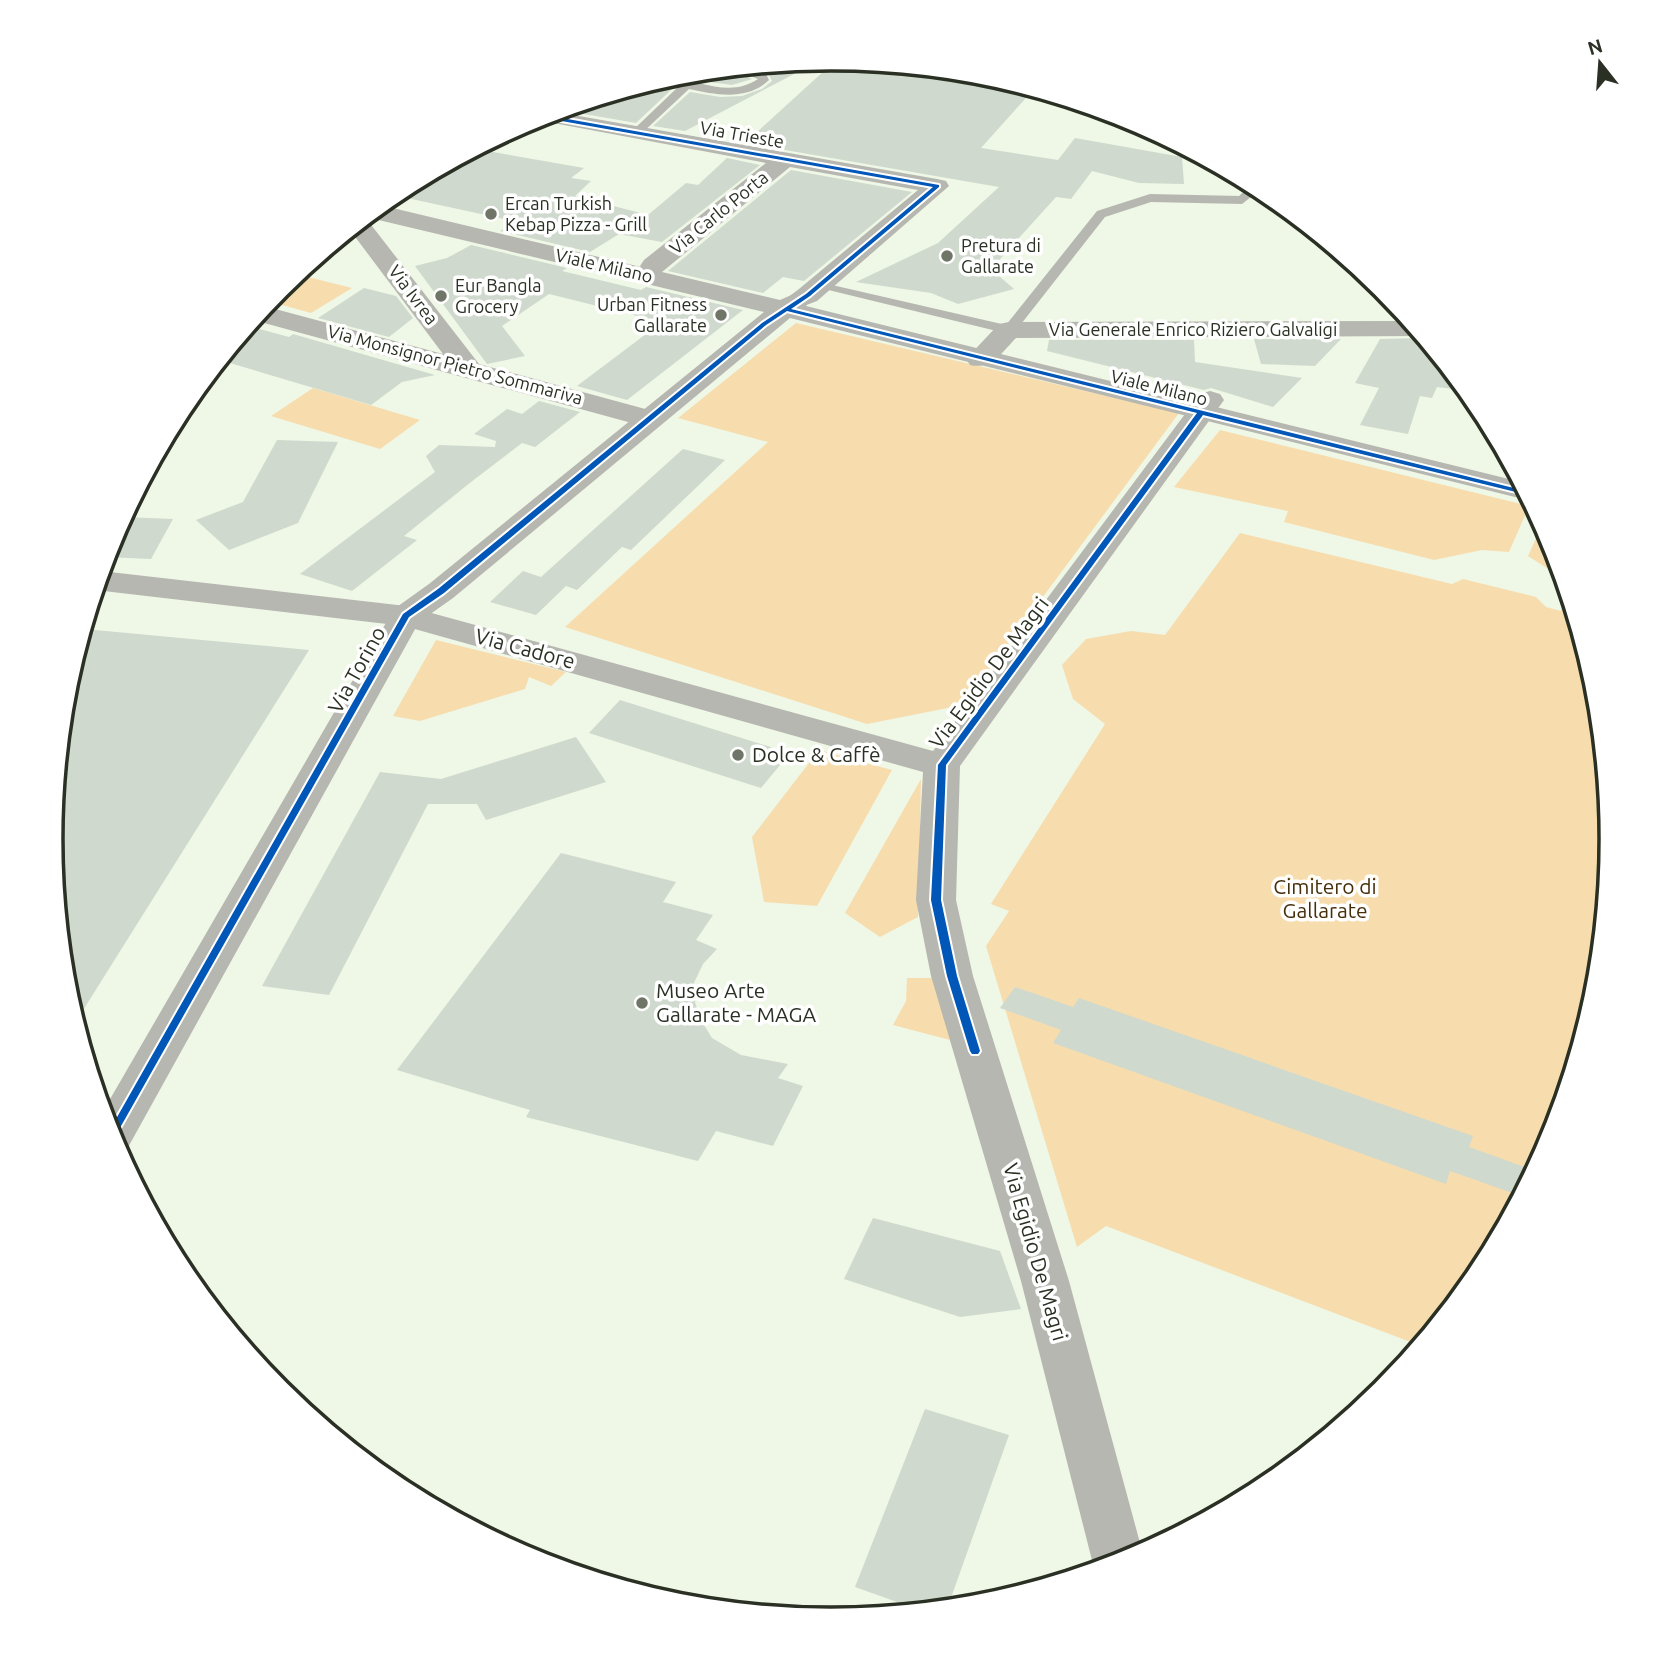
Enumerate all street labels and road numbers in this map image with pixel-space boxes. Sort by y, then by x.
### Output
street label: Via Trieste [699,117,786,151]
street label: Via Carlo Porta [665,167,771,258]
street label: Viale Milano [554,244,655,286]
street label: Via Ivrea [385,261,443,328]
street label: Via Generale Enrico Riziero Galvaligi [1049,319,1337,339]
street label: Via Monsignor Pietro Sommariva [325,320,585,408]
street label: Viale Milano [1109,365,1210,409]
street label: Via Egidio De Magri [923,592,1053,753]
street label: Via Torino [323,622,390,717]
street label: Via Cadore [473,623,578,673]
street label: Via Egidio De Magri [999,1160,1073,1343]

